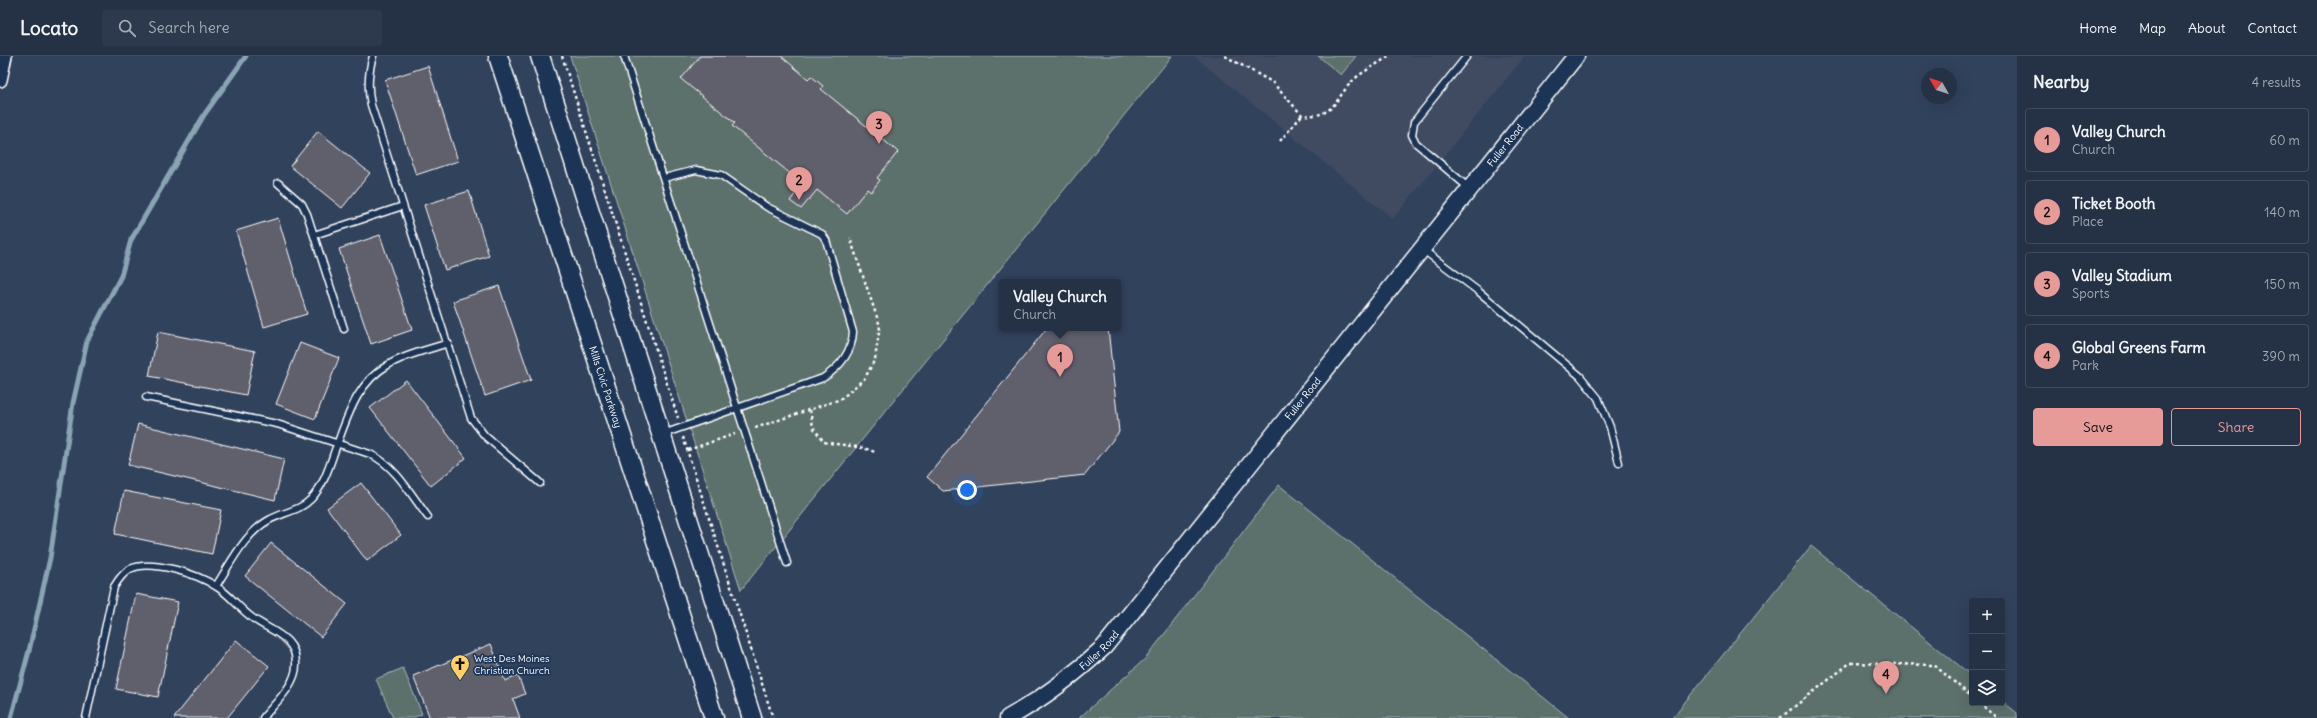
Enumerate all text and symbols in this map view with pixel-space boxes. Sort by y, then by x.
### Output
search box [102,10,382,46]
text: Locato [20,16,78,40]
icon: search [116,17,138,39]
text: Search here [148,18,230,37]
text: Home [2079,19,2117,37]
text: Map [2139,19,2166,37]
text: About [2188,19,2226,37]
text: Contact [2248,19,2297,37]
north arrow [1921,68,1957,104]
text: Nearby [2033,71,2089,93]
text: 4 results [2252,74,2301,91]
pin: 3 [866,111,892,144]
street label: Fuller Road [1484,121,1526,169]
text: Valley Church [2072,122,2166,141]
text: 1 [2044,132,2050,149]
text: 60 m [2269,132,2300,149]
text: Church [2072,141,2115,158]
pin: 2 [786,167,812,200]
text: Ticket Booth [2072,194,2155,213]
text: 2 [2043,204,2051,221]
text: 140 m [2264,204,2300,221]
text: Place [2072,213,2103,230]
text: Valley Stadium [2072,266,2172,285]
text: 3 [2043,276,2051,293]
text: 150 m [2264,276,2300,293]
popup [999,279,1121,331]
text: Sports [2072,285,2110,302]
text: Valley Church [1013,287,1107,306]
text: Church [1013,306,1056,323]
text: Global Greens Farm [2072,338,2206,357]
street label: Mills Civic Parkway [586,344,625,429]
pin: 1 [1047,344,1073,377]
text: 4 [2043,348,2051,365]
text: 390 m [2262,348,2300,365]
text: Park [2072,357,2099,374]
street label: Fuller Road [1282,375,1324,423]
button: Save [2033,408,2163,446]
button: Share [2171,408,2301,446]
your location [957,480,977,500]
map controls [1969,598,2005,706]
button: + [1969,598,2005,634]
street label: Fuller Road [1077,628,1122,673]
button: − [1969,634,2005,670]
place label: West Des Moines Christian Church [474,652,550,677]
church icon: West Des Moines Christian Church [449,653,471,681]
pin: 4 [1873,661,1899,694]
button: layers [1969,670,2005,706]

